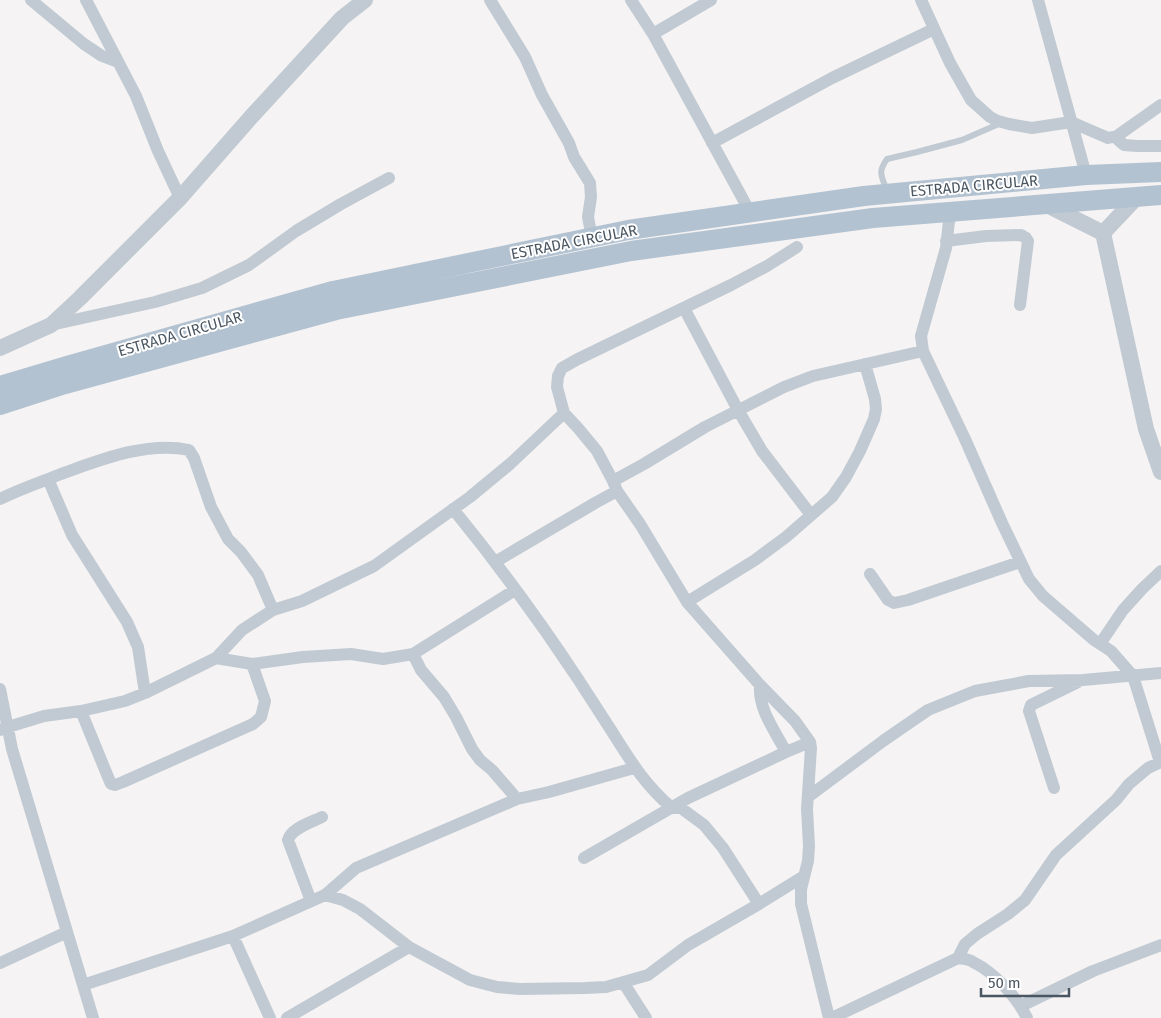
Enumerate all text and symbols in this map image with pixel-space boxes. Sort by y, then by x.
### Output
street label: ESTRADA CIRCULAR [909,171,1039,201]
street label: ESTRADA CIRCULAR [509,221,639,263]
street label: ESTRADA CIRCULAR [116,308,244,360]
scale bar [981,966,1068,998]
text: 50 m [988,974,1021,992]

